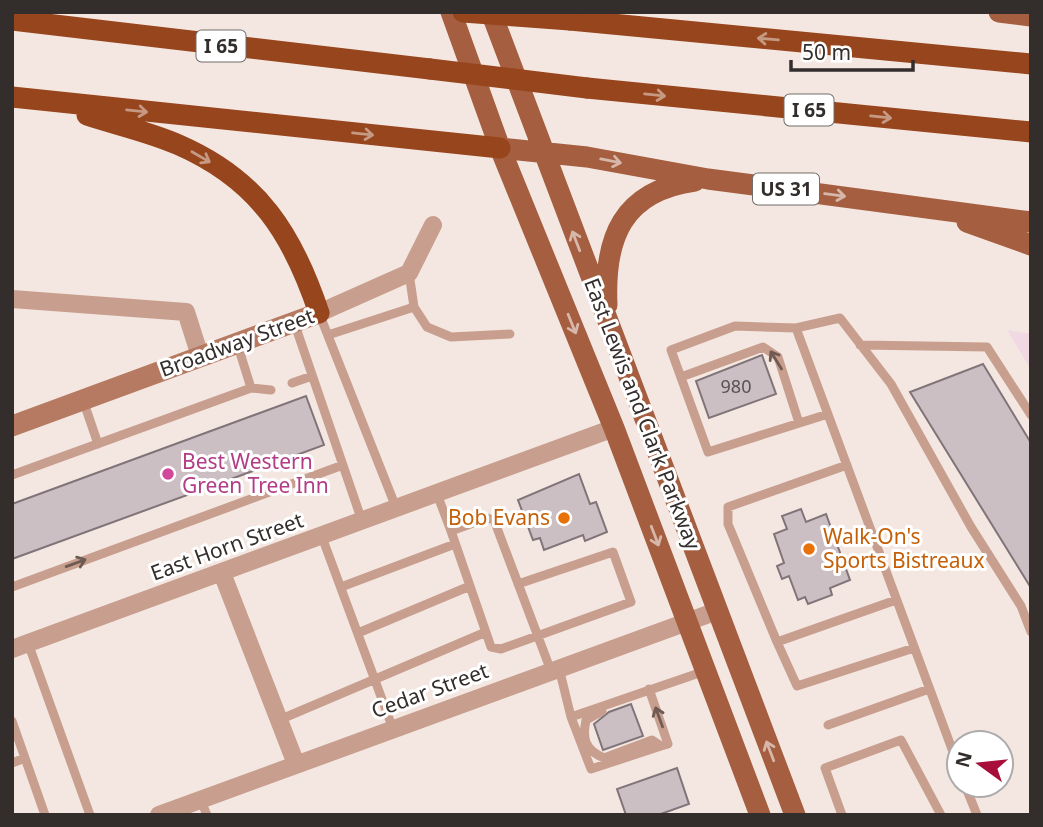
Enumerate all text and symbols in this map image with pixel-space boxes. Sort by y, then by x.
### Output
scale bar [791,28,914,72]
road number: I 65 [196,30,246,61]
one-way arrow [757,32,780,45]
text: 50 m [802,38,851,66]
one-way arrow [643,88,665,101]
road number: I 65 [784,94,834,125]
one-way arrow [125,105,148,118]
one-way arrow [869,111,892,124]
one-way arrow [351,128,374,141]
one-way arrow [190,151,210,165]
one-way arrow [599,155,622,168]
road number: US 31 [753,174,819,204]
one-way arrow [824,189,846,202]
one-way arrow [569,230,582,252]
street label: East Lewis and Clark Parkway [578,274,708,554]
street label: Broadway Street [156,301,318,383]
one-way arrow [566,313,579,335]
one-way arrow [769,350,783,370]
house number: 980 [721,374,751,398]
place label: Best Western Green Tree Inn [182,447,329,499]
marker: Best Western Green Tree Inn [160,466,176,482]
place label: Bob Evans [448,503,550,531]
street label: East Horn Street [146,505,307,587]
marker: Bob Evans [556,510,572,526]
place label: Walk-On's Sports Bistreaux [823,522,985,574]
one-way arrow [650,524,663,546]
marker: Walk-On's Sports Bistreaux [801,541,817,557]
one-way arrow [65,556,87,569]
street label: Cedar Street [367,656,492,724]
one-way arrow [652,706,664,728]
north arrow [945,729,1015,799]
one-way arrow [763,740,776,762]
text: N [949,749,978,770]

